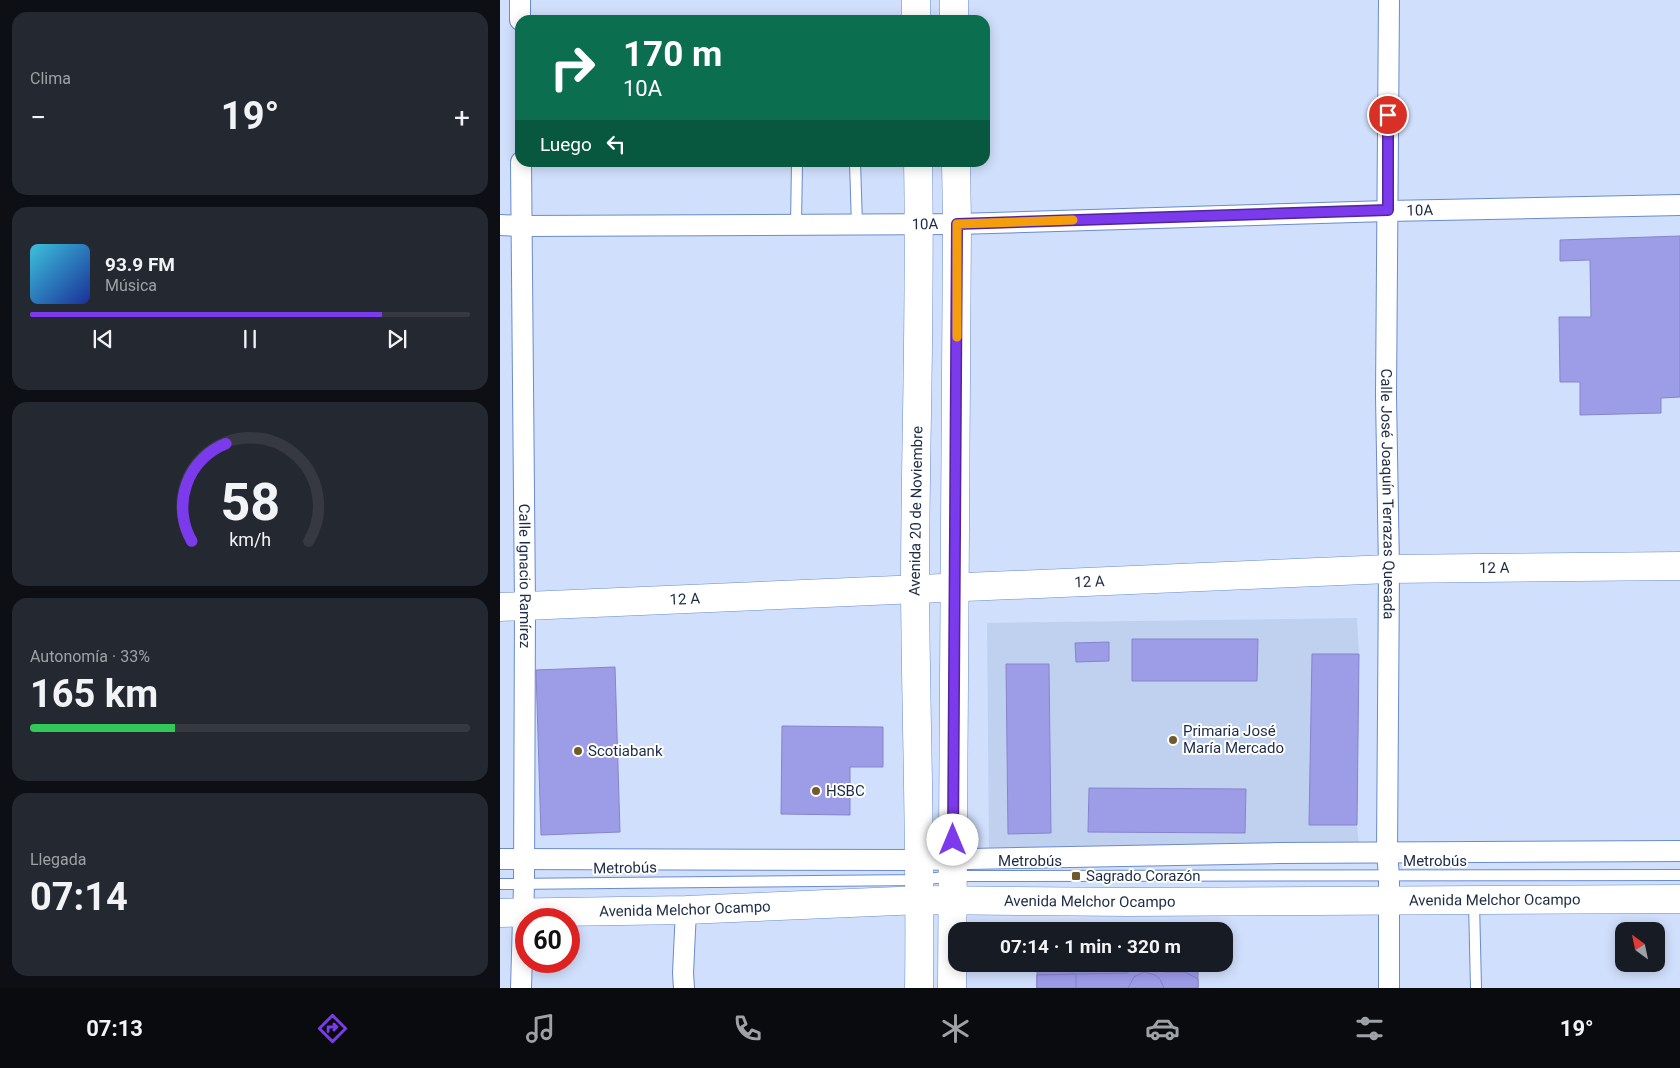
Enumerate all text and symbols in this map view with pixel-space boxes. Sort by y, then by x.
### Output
text: 170 m [623,34,722,75]
icon: right [540,35,605,100]
text: Clima [30,69,71,88]
text: 10A [623,76,662,101]
text: 19° [221,94,279,138]
pin [1367,94,1409,136]
text: − [30,101,46,134]
text: + [454,101,470,134]
icon: arrive [1374,101,1402,129]
icon: left [602,130,630,158]
text: Luego [540,133,592,156]
street label: 10A [1406,201,1433,220]
street label: 10A [912,215,939,233]
text: 93.9 FM [105,253,175,276]
text: Música [105,276,157,295]
icon: previous [89,325,117,353]
icon: pause [236,325,264,353]
icon: next [383,325,411,353]
street label: Calle José Joaquín Terrazas Quesada [1377,368,1398,620]
street label: Avenida 20 de Noviembre [906,426,926,596]
text: 58 [220,472,280,533]
street label: Calle Ignacio Ramírez [515,504,534,648]
text: km/h [229,529,271,550]
street label: 12 A [1479,559,1510,577]
street label: 12 A [1074,572,1105,591]
street label: 12 A [669,589,701,609]
text: Autonomía · 33% [30,647,150,666]
text: 165 km [30,672,158,716]
place label: Primaria José María Mercado [1183,722,1284,757]
marker: Primaria José María Mercado [1167,734,1179,746]
place label: Scotiabank [588,742,663,760]
marker: Scotiabank [572,745,584,757]
place label: HSBC [826,782,865,800]
marker: HSBC [810,785,822,797]
position arrow [926,813,978,865]
text: Llegada [30,850,86,869]
street label: Metrobús [998,852,1062,870]
street label: Metrobús [1403,852,1467,870]
street label: Metrobús [593,858,657,878]
place label: Sagrado Corazón [1086,867,1201,885]
marker: Sagrado Corazón [1070,870,1082,882]
text: 07:14 [30,875,128,919]
street label: Avenida Melchor Ocampo [1409,891,1581,909]
street label: Avenida Melchor Ocampo [1004,892,1176,911]
street label: Avenida Melchor Ocampo [599,897,771,920]
speed limit sign: 60 [515,908,580,973]
north arrow [1615,922,1665,972]
map controls [1615,922,1665,972]
text: 07:14 · 1 min · 320 m [1000,935,1181,958]
icon: directions [315,1011,350,1046]
icon: music [523,1011,558,1046]
icon: phone [730,1011,765,1046]
icon: climate [938,1011,973,1046]
icon: car [1145,1011,1180,1046]
icon: filters [1352,1011,1387,1046]
text: 07:13 [86,1016,143,1041]
text: 19° [1560,1016,1594,1041]

